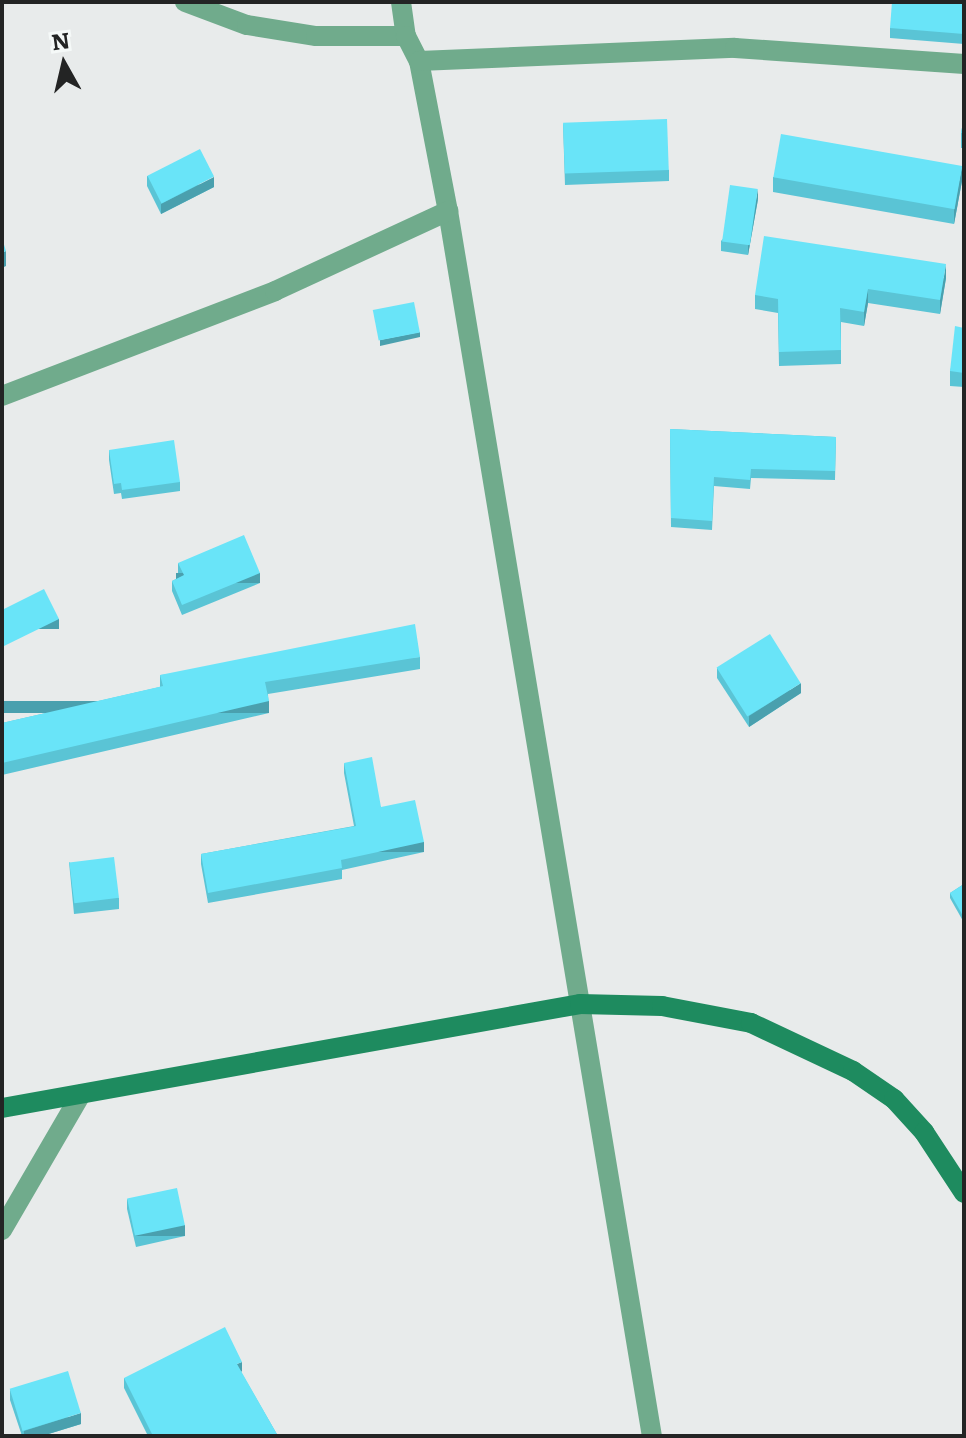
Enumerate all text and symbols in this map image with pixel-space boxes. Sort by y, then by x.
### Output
text: N [49,22,72,57]
north arrow [24,24,104,104]

